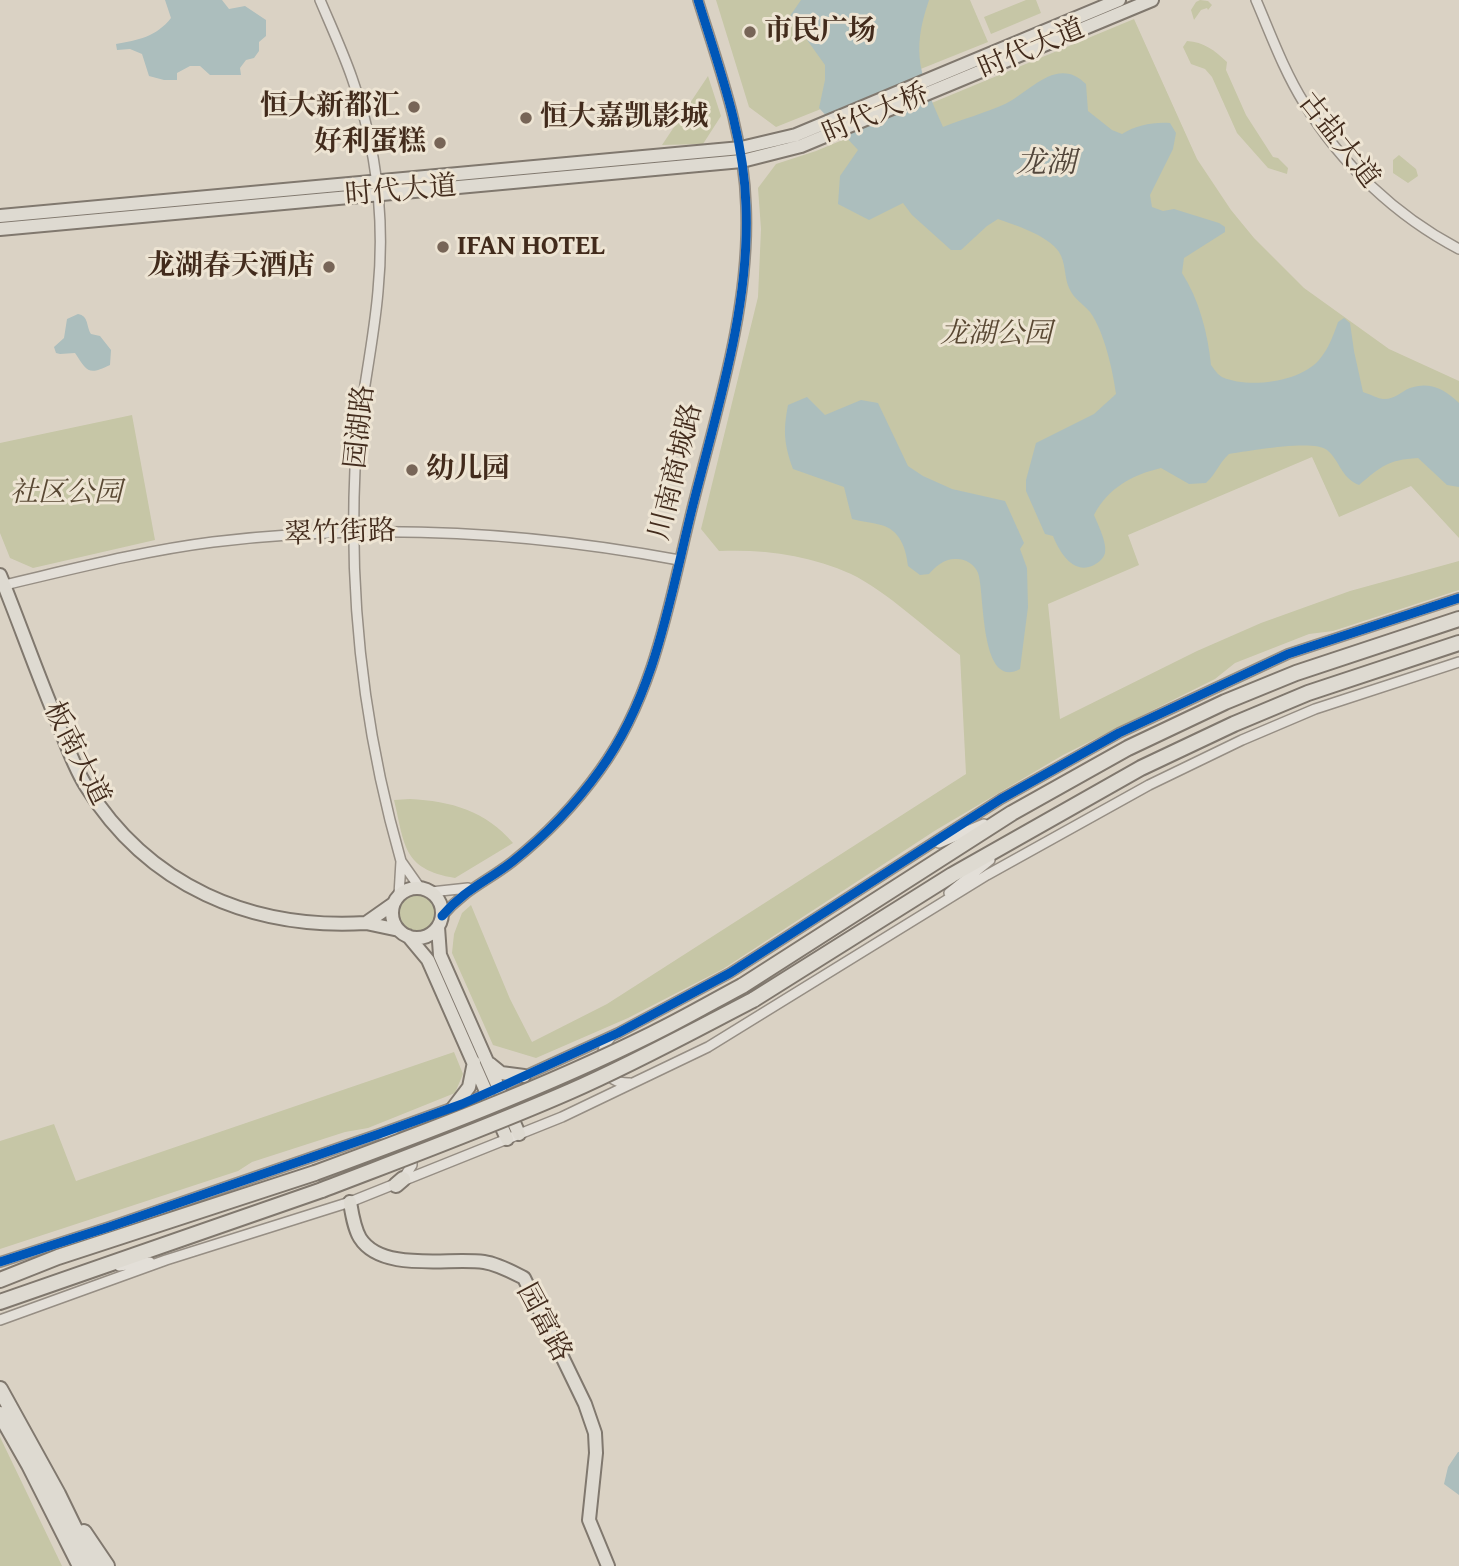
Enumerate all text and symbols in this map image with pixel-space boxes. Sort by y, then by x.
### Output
street label: 时代大道 [974,13,1090,87]
place label: 市民广场 [764,15,876,49]
marker: 市民广场 [742,24,758,40]
street label: 时代大桥 [818,78,934,152]
street label: 古盐大道 [1290,87,1386,195]
place label: 恒大新都汇 [260,90,400,124]
marker: 恒大新都汇 [406,99,422,115]
place label: 恒大嘉凯影城 [540,101,708,135]
marker: 恒大嘉凯影城 [518,110,534,126]
place label: 好利蛋糕 [314,126,426,160]
marker: 好利蛋糕 [432,135,448,151]
water label: 龙湖 [1016,146,1076,182]
street label: 时代大道 [344,170,458,214]
place label: IFAN HOTEL [457,230,605,264]
marker: IFAN HOTEL [435,239,451,255]
place label: 龙湖春天酒店 [147,250,315,284]
marker: 龙湖春天酒店 [321,259,337,275]
park label: 龙湖公园 [940,318,1052,352]
street label: 园湖路 [340,383,382,471]
street label: 川南商城路 [644,400,710,544]
place label: 幼儿园 [426,453,510,487]
marker: 幼儿园 [404,462,420,478]
park label: 社区公园 [10,477,122,511]
street label: 翠竹街路 [283,515,397,553]
street label: 板南大道 [36,696,116,812]
street label: 园富路 [508,1278,578,1368]

